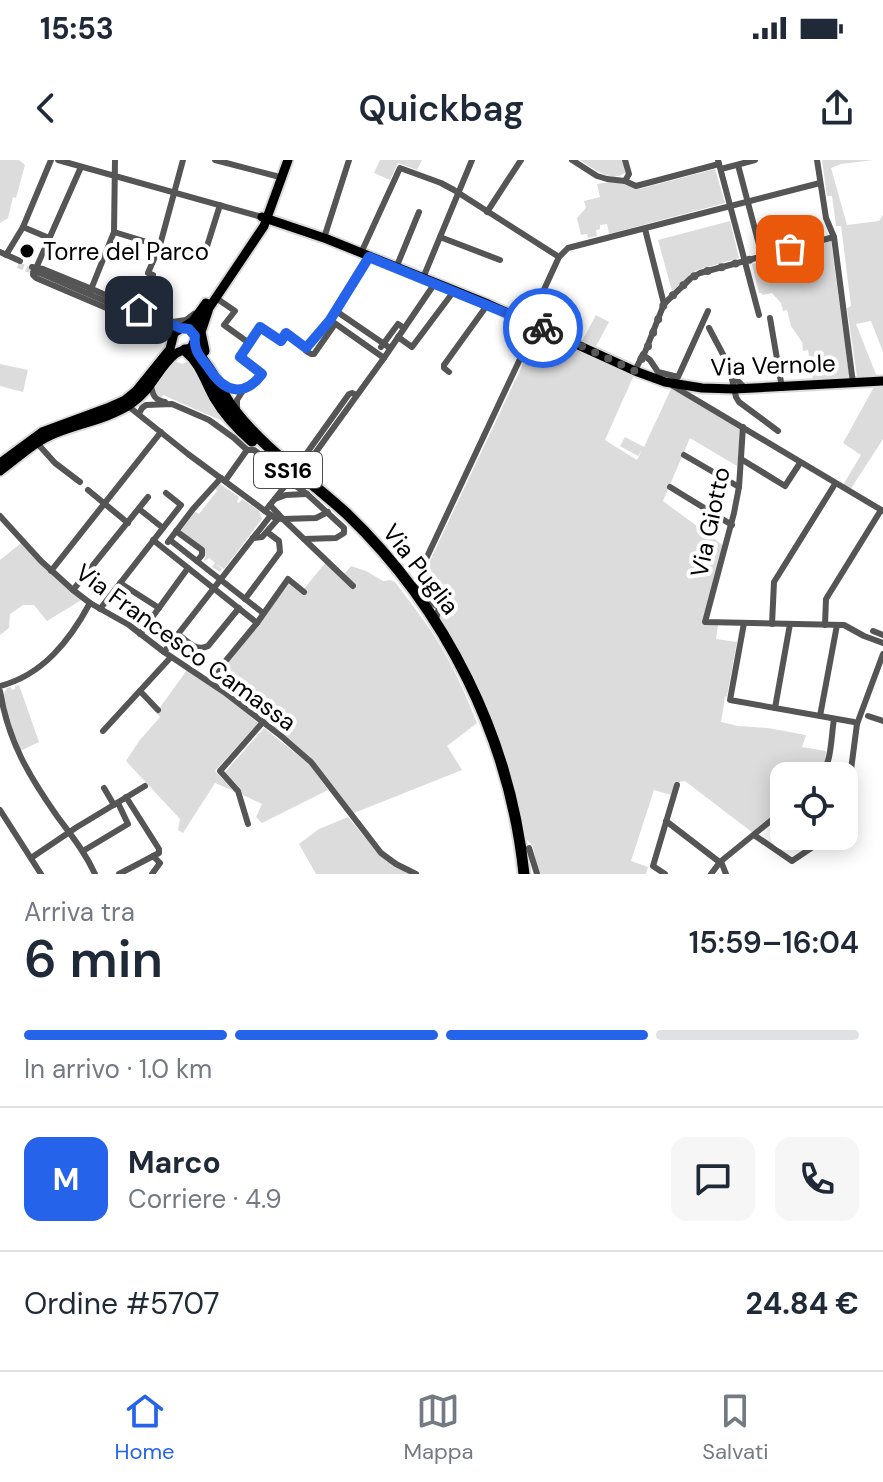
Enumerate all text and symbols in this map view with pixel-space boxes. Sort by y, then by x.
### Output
text: 15:53 [40,9,114,48]
text: Quickbag [359,85,524,132]
icon: back [24,86,68,130]
icon: share [815,86,859,130]
pin [756,215,824,283]
icon: bag [768,227,812,271]
place label: Torre del Parco [43,236,209,267]
marker: Torre del Parco [18,242,36,260]
pin [105,276,173,344]
icon: home [117,288,161,332]
courier [503,288,583,368]
icon: bike [521,306,565,350]
street label: Via Vernole [710,347,836,383]
road number: SS16 [254,452,322,488]
street label: Via Giotto [683,464,737,580]
street label: Via Puglia [376,517,466,621]
street label: Via Francesco Camassa [70,556,302,738]
map controls [770,762,858,850]
button: locate [770,762,858,850]
text: Arriva tra [24,895,135,929]
text: 15:59–16:04 [689,923,859,962]
text: 6 min [24,925,163,993]
text: In arrivo · 1.0 km [24,1052,212,1086]
button: chat [671,1137,755,1221]
button: phone [775,1137,859,1221]
text: Marco [128,1143,221,1182]
text: M [53,1160,79,1199]
text: Corriere · 4.9 [128,1182,282,1216]
text: Ordine #5707 [24,1284,220,1323]
text: 24.84 € [746,1284,859,1323]
tab: Home [114,1389,175,1466]
tab: Mappa [403,1389,473,1466]
tab: Salvati [702,1389,769,1466]

